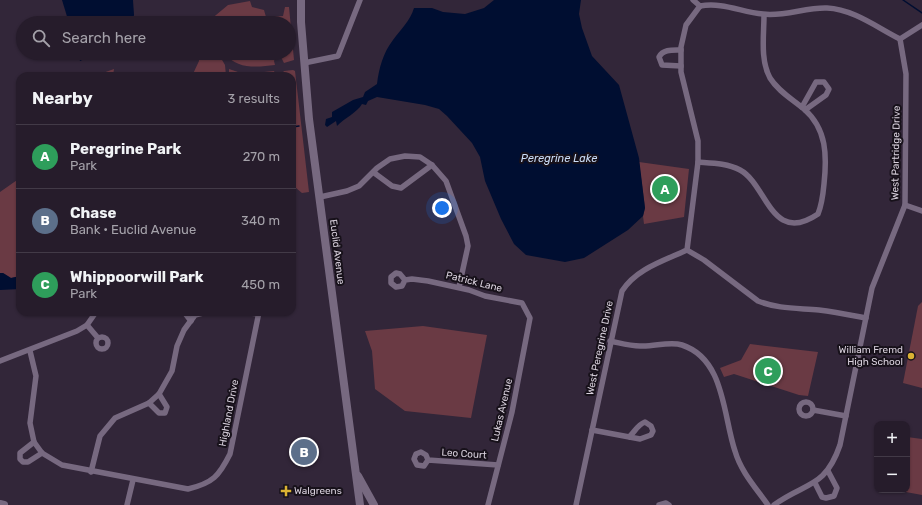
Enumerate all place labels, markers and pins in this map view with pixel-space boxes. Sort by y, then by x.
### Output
pin: A [652,174,678,204]
place label: William Fremd High School [839,344,903,368]
marker: William Fremd High School [906,351,916,361]
pin: C [755,356,781,386]
pin: B [291,437,317,467]
place label: Walgreens [294,485,342,497]
marker: Walgreens [281,486,291,496]

